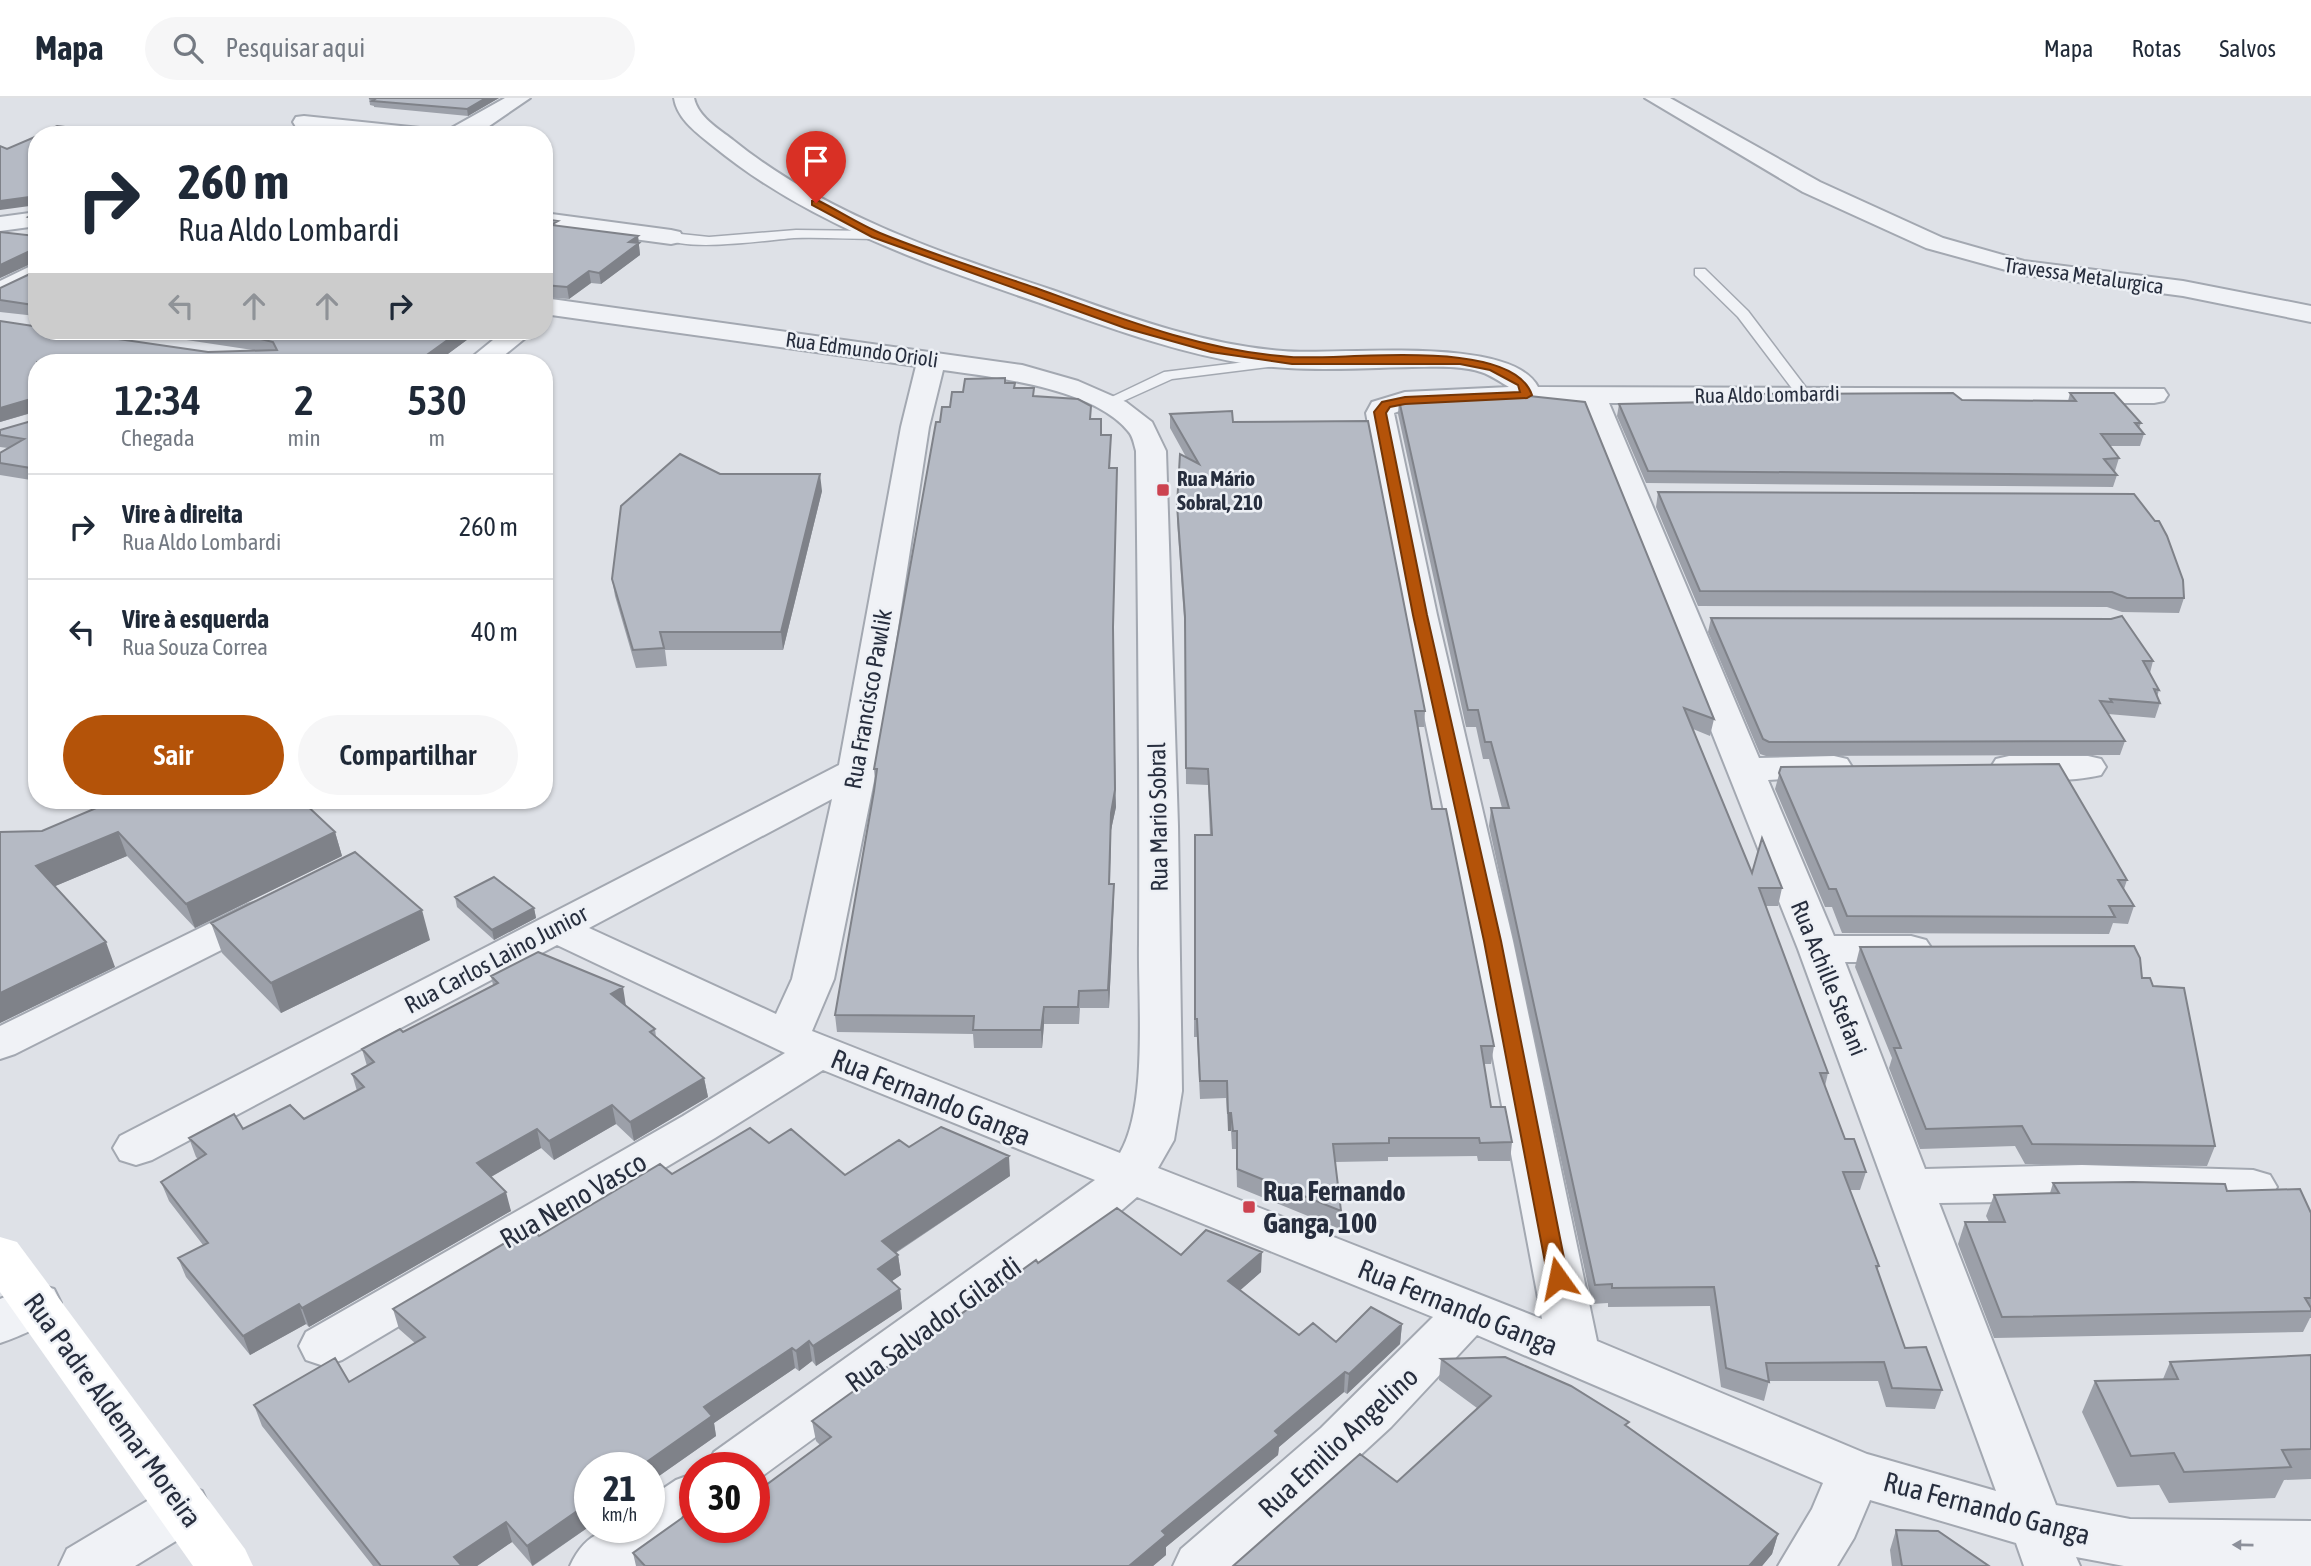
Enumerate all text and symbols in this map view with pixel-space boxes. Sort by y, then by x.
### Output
search box [145,17,635,80]
text: Mapa [35,29,103,67]
icon: search [169,29,207,67]
text: Pesquisar aqui [225,33,365,63]
text: Mapa [2044,35,2093,62]
text: Rotas [2131,35,2181,62]
text: Salvos [2219,35,2276,62]
pin [786,131,846,203]
icon: arrive [797,142,835,180]
text: 260 m [178,153,289,209]
icon: right [63,154,154,245]
text: Rua Aldo Lombardi [178,211,400,248]
street label: Travessa Metalurgica [2003,252,2165,298]
icon: left [162,287,200,325]
icon: ahead [235,287,273,325]
icon: ahead [308,287,346,325]
icon: right [381,287,419,325]
street label: Rua Edmundo Orioli [784,326,940,372]
text: 12:34 [115,376,201,424]
text: 2 [294,376,314,424]
text: 530 [407,376,466,424]
street label: Rua Aldo Lombardi [1694,381,1840,407]
text: Chegada [121,425,195,451]
text: min [288,425,321,451]
text: m [429,425,445,451]
place label: Rua Mário Sobral, 210 [1177,466,1263,514]
marker: Rua Mário Sobral, 210 [1155,482,1171,498]
text: Vire à direita [122,499,243,529]
icon: right [63,508,101,546]
text: 260 m [459,512,518,542]
text: Rua Aldo Lombardi [122,529,281,555]
text: Vire à esquerda [122,604,269,634]
street label: Rua Francisco Pawlik [839,607,897,791]
icon: left [63,613,101,651]
text: 40 m [471,617,518,647]
text: Rua Souza Correa [122,634,268,660]
button: Sair [63,715,284,795]
button: Compartilhar [298,715,518,795]
street label: Rua Mario Sobral [1143,741,1173,892]
street label: Rua Achille Stefani [1786,896,1872,1060]
street label: Rua Carlos Laino Junior [400,899,593,1019]
street label: Rua Fernando Ganga [827,1042,1035,1152]
street label: Rua Neno Vasco [494,1145,652,1255]
place label: Rua Fernando Ganga, 100 [1263,1175,1406,1239]
marker: Rua Fernando Ganga, 100 [1241,1199,1257,1215]
position arrow [1521,1241,1595,1315]
street label: Rua Salvador Gilardi [839,1250,1027,1398]
street label: Rua Fernando Ganga [1354,1252,1562,1362]
street label: Rua Padre Aldemar Moreira [18,1287,208,1533]
street label: Rua Emilio Angelino [1252,1360,1424,1524]
speed limit sign: 30 [679,1452,770,1543]
street label: Rua Fernando Ganga [1880,1465,2094,1551]
text: 21 [603,1468,636,1508]
text: km/h [602,1504,637,1525]
one-way arrow [2232,1539,2254,1550]

